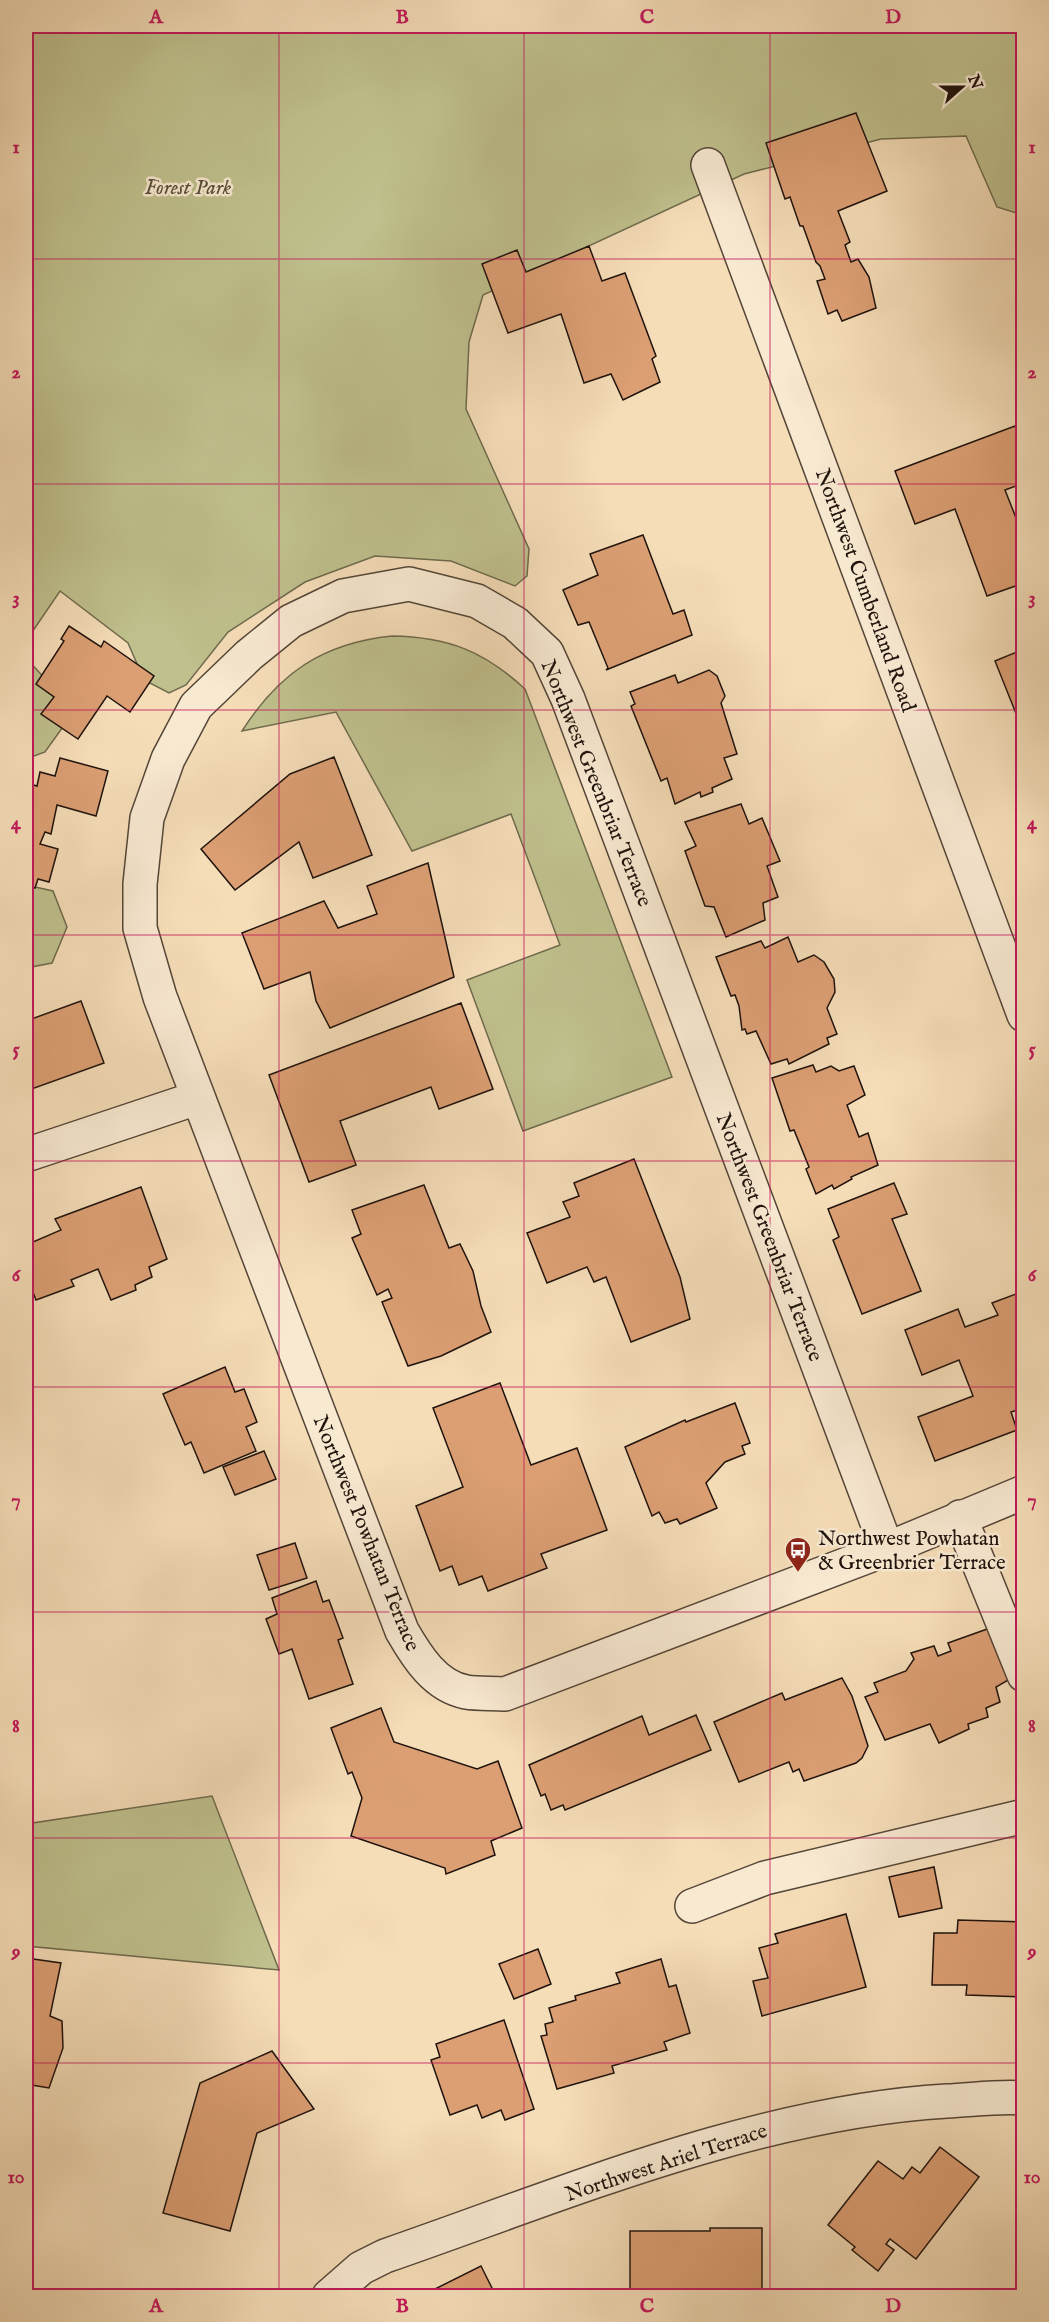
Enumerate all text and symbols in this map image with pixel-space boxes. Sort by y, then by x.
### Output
text: A [148,5,164,30]
text: B [395,5,409,30]
text: C [640,5,654,30]
text: D [885,5,901,30]
north arrow [932,57,992,117]
text: N [962,71,986,93]
text: 1 [12,135,20,160]
text: 1 [1028,135,1036,160]
park label: Forest Park [145,175,232,202]
text: 2 [11,360,21,385]
text: 2 [1027,360,1037,385]
street label: Northwest Cumberland Road [808,465,922,717]
text: 3 [12,586,20,611]
text: 3 [1028,586,1036,611]
street label: Northwest Greenbriar Terrace [534,656,658,911]
text: 4 [11,811,22,836]
text: 4 [1027,811,1038,836]
text: 5 [12,1037,20,1062]
text: 5 [1028,1037,1036,1062]
street label: Northwest Greenbriar Terrace [709,1109,829,1366]
text: 6 [12,1263,22,1288]
text: 6 [1028,1263,1038,1288]
street label: Northwest Powhatan Terrace [306,1412,425,1656]
text: 7 [11,1488,21,1513]
text: 7 [1027,1488,1037,1513]
place label: Northwest Powhatan & Greenbrier Terrace [818,1526,1006,1577]
bus stop icon: Northwest Powhatan & Greenbrier Terrace [783,1535,813,1573]
text: 8 [12,1714,20,1739]
text: 8 [1028,1714,1036,1739]
text: 9 [11,1939,21,1964]
text: 9 [1027,1939,1037,1964]
street label: Northwest Ariel Terrace [562,2118,771,2209]
text: 10 [7,2165,25,2190]
text: 10 [1023,2165,1041,2190]
text: A [148,2294,164,2319]
text: B [395,2294,409,2319]
text: C [640,2294,654,2319]
text: D [885,2294,901,2319]

